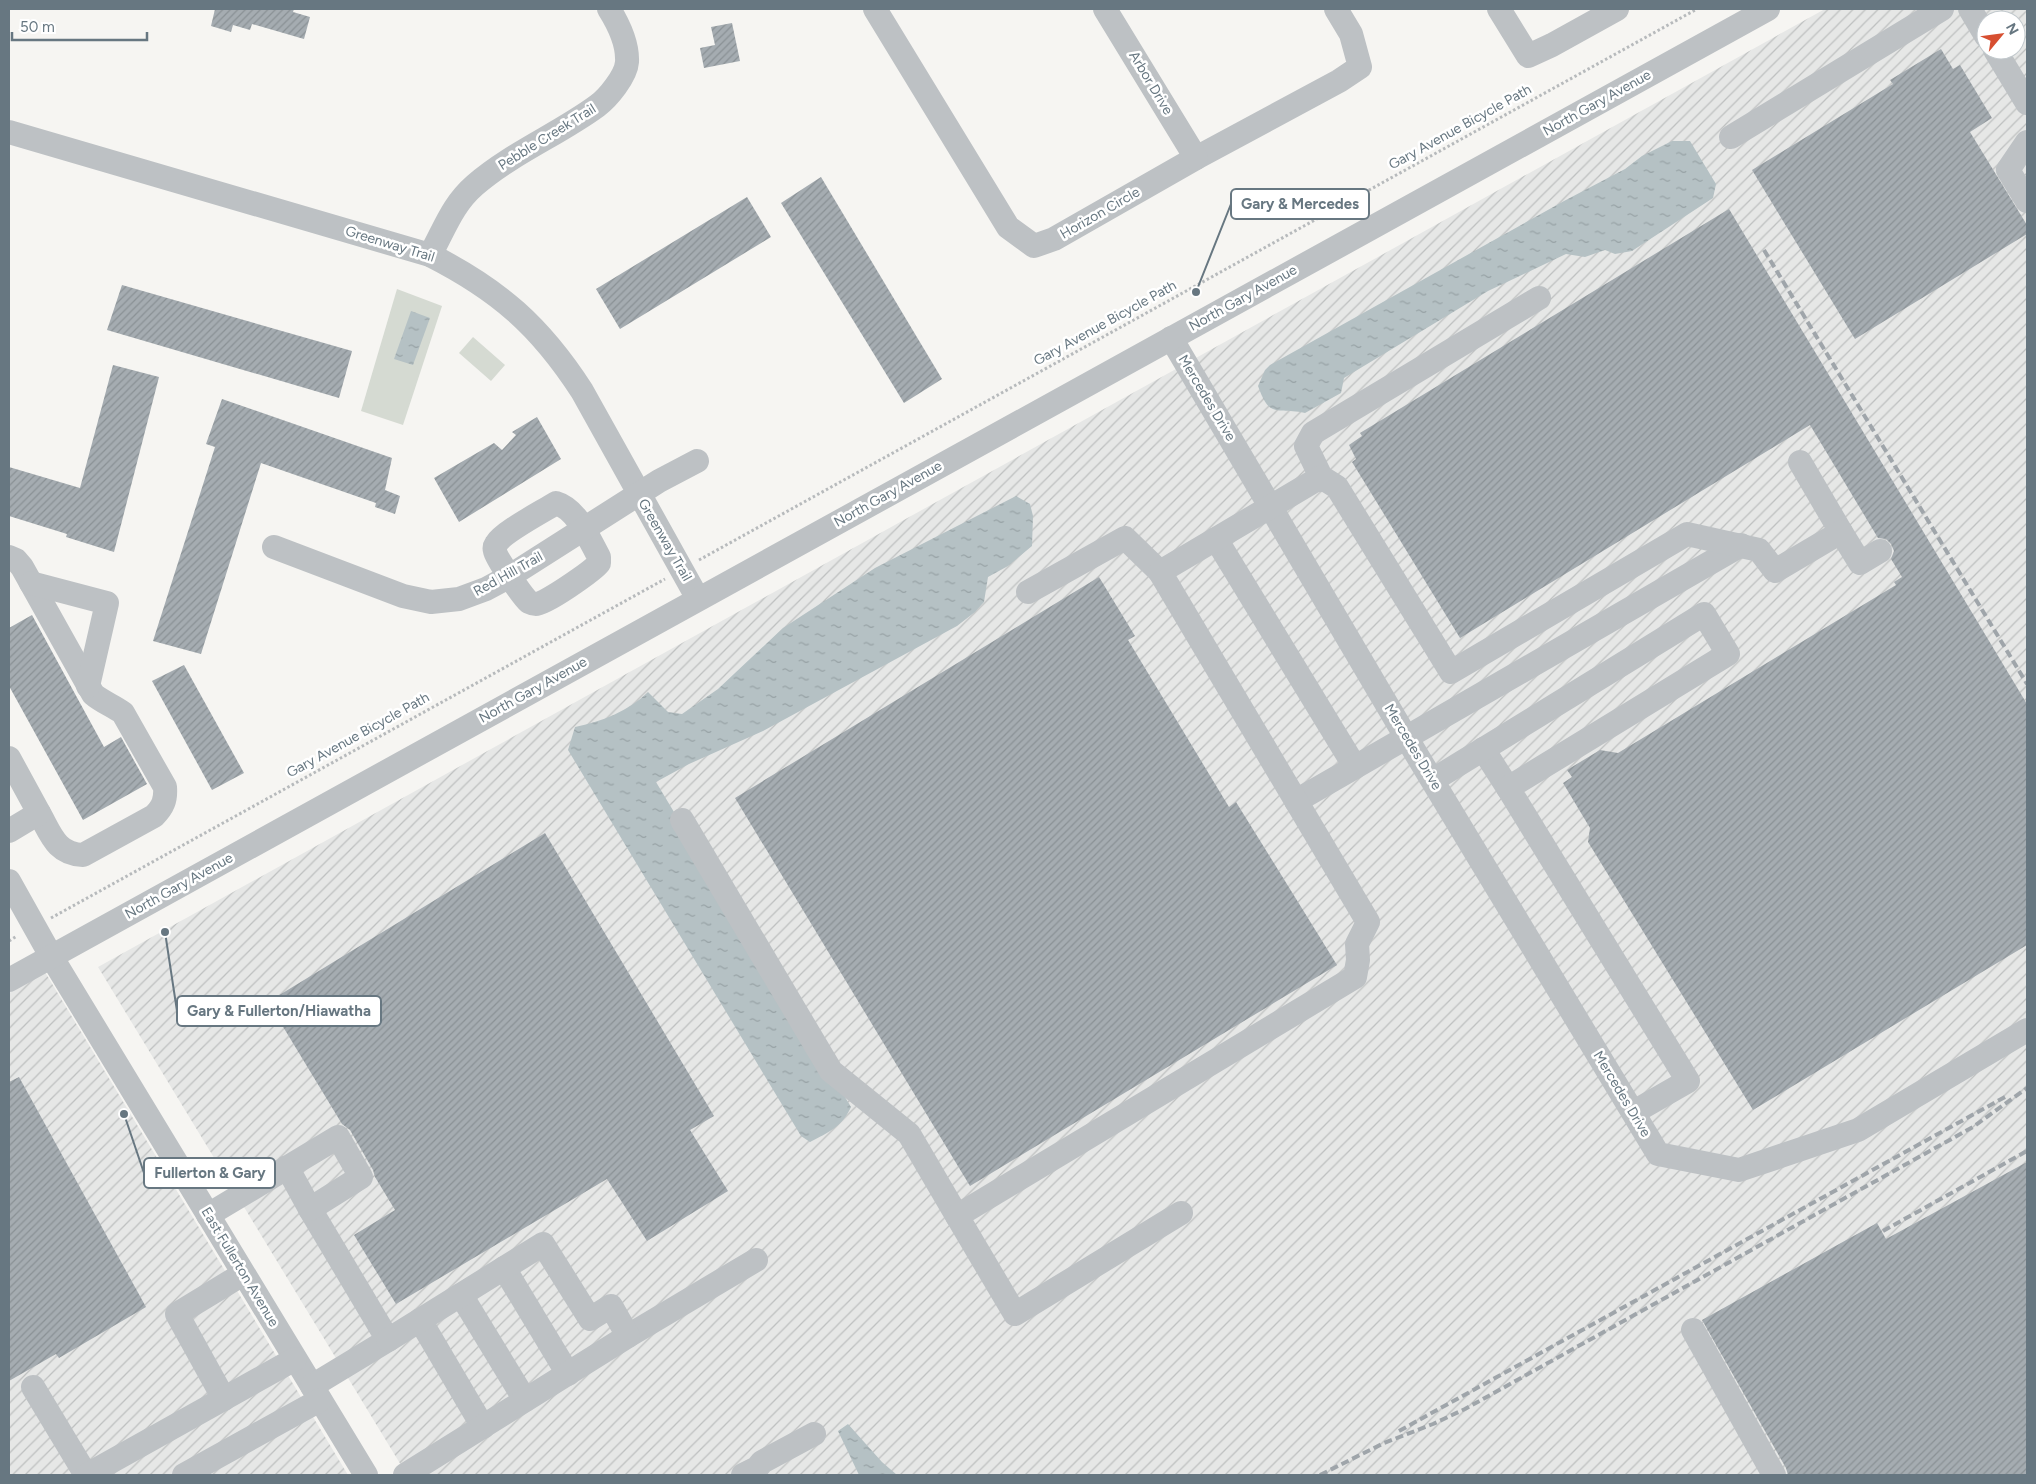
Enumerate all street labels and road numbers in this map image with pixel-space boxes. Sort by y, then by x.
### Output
street label: Arbor Drive [1125,48,1177,118]
street label: North Gary Avenue [1540,66,1654,140]
street label: Gary Avenue Bicycle Path [1386,81,1534,173]
street label: Pebble Creek Trail [495,100,599,174]
street label: Horizon Circle [1057,183,1143,243]
street label: Greenway Trail [343,222,437,266]
street label: North Gary Avenue [1186,261,1300,335]
street label: Gary Avenue Bicycle Path [1031,277,1179,369]
street label: Mercedes Drive [1175,352,1240,445]
street label: North Gary Avenue [831,457,945,531]
street label: Greenway Trail [635,496,695,584]
street label: Red Hill Trail [470,548,546,600]
street label: North Gary Avenue [476,653,590,727]
street label: Gary Avenue Bicycle Path [284,689,432,781]
street label: Mercedes Drive [1381,701,1446,794]
street label: North Gary Avenue [122,849,236,923]
street label: Mercedes Drive [1590,1048,1655,1141]
street label: East Fullerton Avenue [198,1204,283,1330]

